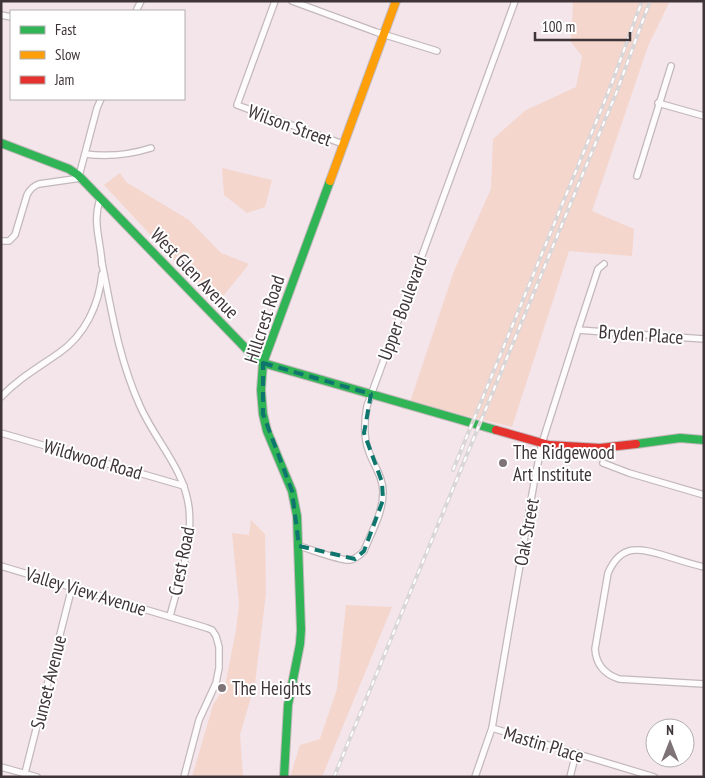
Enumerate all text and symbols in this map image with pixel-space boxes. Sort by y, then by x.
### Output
legend [10,10,185,100]
scale bar [535,10,630,42]
text: 100 m [542,17,575,36]
text: Fast [55,20,76,39]
text: Slow [55,45,80,64]
text: Jam [54,70,74,89]
street label: Wilson Street [245,99,336,152]
street label: West Glen Avenue [146,223,244,324]
street label: Upper Boulevard [372,253,432,363]
street label: Hillcrest Road [239,272,289,366]
street label: Bryden Place [598,319,684,349]
street label: Wildwood Road [41,433,145,485]
place label: The Ridgewood Art Institute [513,440,615,486]
marker: The Ridgewood Art Institute [497,457,509,469]
street label: Oak Street [508,496,544,568]
street label: Crest Road [163,525,199,597]
street label: Valley View Avenue [22,561,150,621]
street label: Sunset Avenue [25,632,71,731]
place label: The Heights [232,676,311,700]
marker: The Heights [216,682,228,694]
north arrow [645,718,695,768]
street label: Mastin Place [501,720,587,768]
text: N [666,721,674,739]

